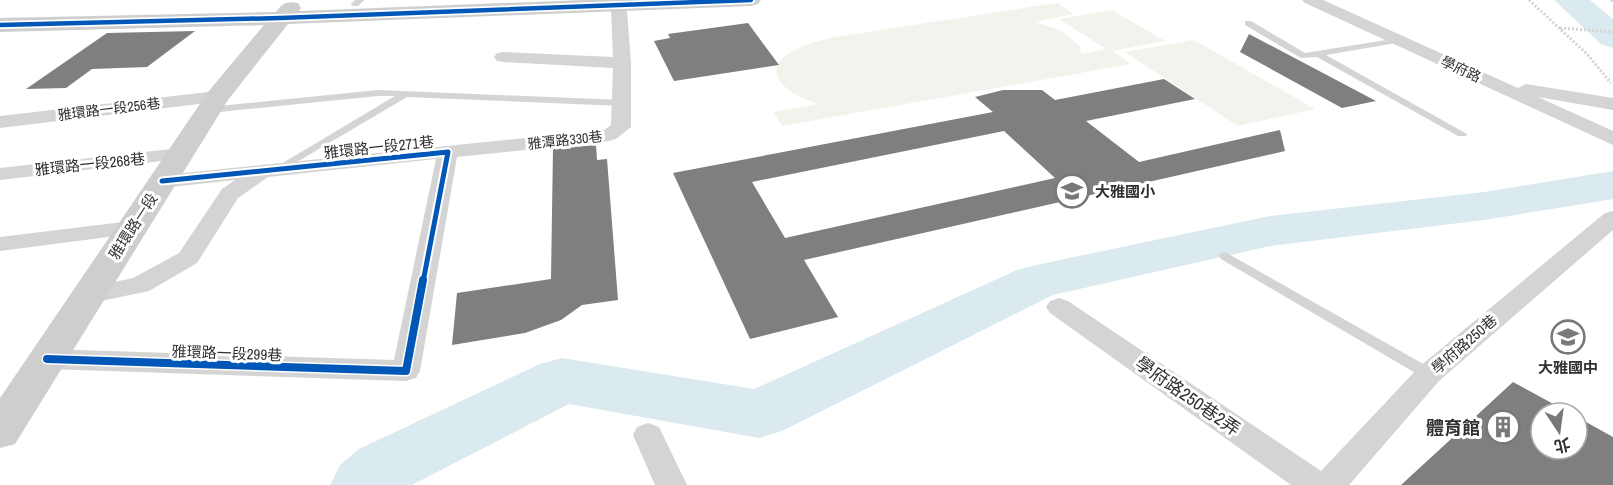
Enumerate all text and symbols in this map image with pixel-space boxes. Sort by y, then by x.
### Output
street label: 學府路 [1438,52,1484,86]
street label: 雅環路一段256巷 [57,94,161,124]
street label: 雅潭路330巷 [527,127,603,153]
street label: 雅環路一段271巷 [323,131,435,163]
street label: 雅環路一段268巷 [34,148,146,180]
school or university icon: 大雅國小 [1054,173,1090,209]
place label: 大雅國小 [1095,181,1156,202]
street label: 雅環路一段 [104,189,162,263]
street label: 學府路250巷 [1427,310,1501,378]
school or university icon: 大雅國中 [1550,319,1586,355]
street label: 雅環路一段299巷 [171,341,283,365]
street label: 學府路250巷2弄 [1131,351,1245,441]
place label: 大雅國中 [1538,357,1598,378]
north arrow [1529,401,1589,461]
building icon: 體育館 [1485,409,1521,445]
place label: 體育館 [1426,415,1480,440]
text: 北 [1552,433,1573,458]

